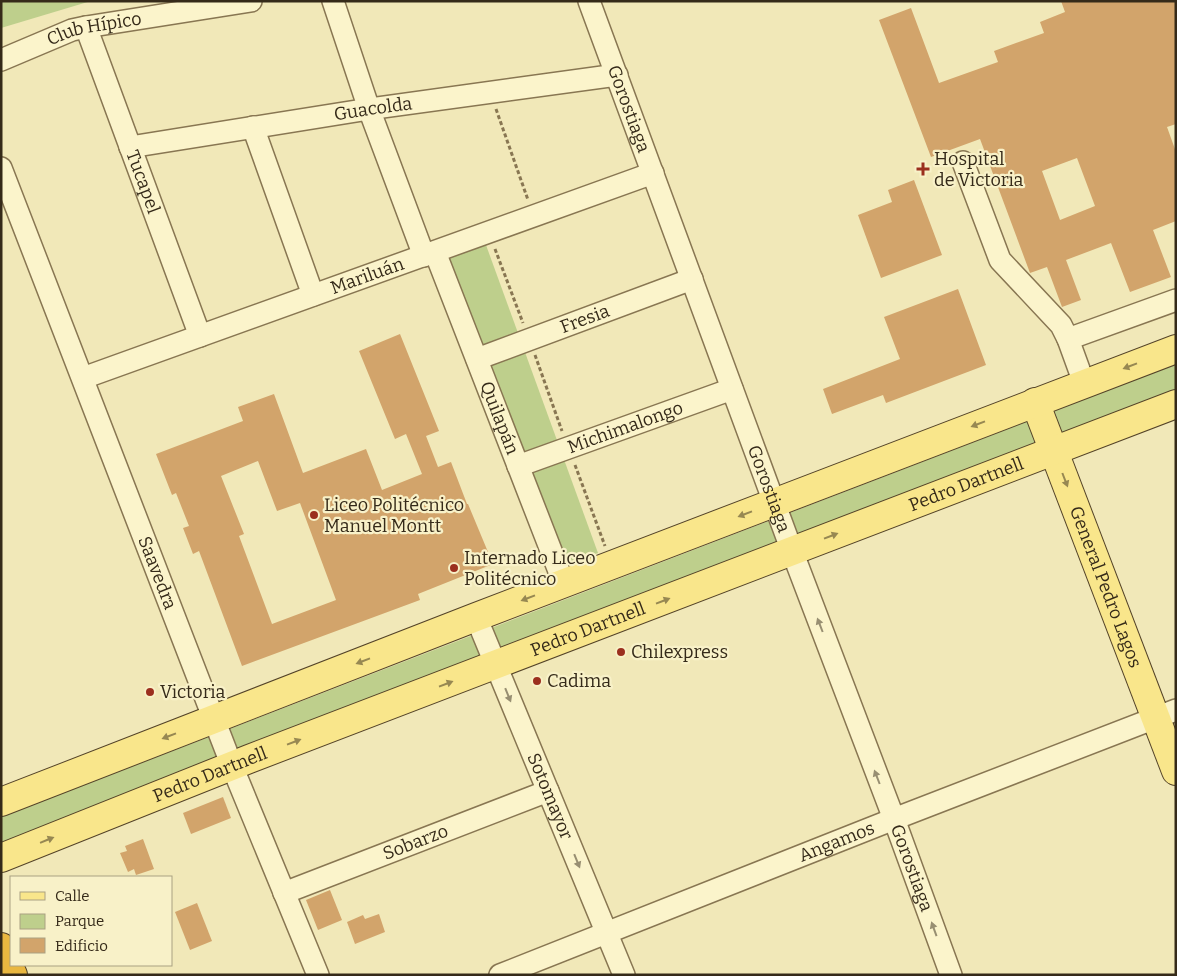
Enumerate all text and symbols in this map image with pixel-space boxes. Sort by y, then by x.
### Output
street label: Club Hípico [43,7,143,50]
street label: Gorostiaga [603,62,655,156]
street label: Guacolda [332,92,414,125]
street label: Tucapel [121,147,165,217]
place label: Hospital de Victoria [934,148,1024,191]
marker: Hospital de Victoria [916,162,930,176]
street label: Mariluán [328,252,407,299]
street label: Fresia [557,300,613,338]
one-way arrow [1122,362,1137,370]
street label: Quilapán [475,378,524,458]
street label: Michimalongo [565,397,686,458]
one-way arrow [971,421,986,428]
street label: Gorostiaga [743,442,795,536]
street label: Pedro Dartnell [906,452,1027,516]
one-way arrow [1062,473,1069,488]
place label: Liceo Politécnico Manuel Montt [324,494,464,537]
street label: General Pedro Lagos [1065,503,1147,671]
marker: Liceo Politécnico Manuel Montt [308,509,320,521]
one-way arrow [737,510,752,518]
one-way arrow [824,532,838,540]
street label: Saavedra [133,533,182,613]
place label: Internado Liceo Politécnico [464,547,596,590]
marker: Internado Liceo Politécnico [448,562,460,574]
one-way arrow [521,594,535,602]
street label: Pedro Dartnell [528,597,648,661]
one-way arrow [655,597,670,604]
one-way arrow [816,617,824,632]
place label: Chilexpress [631,641,728,663]
marker: Chilexpress [615,646,627,658]
one-way arrow [356,658,371,665]
place label: Cadima [547,670,611,692]
marker: Cadima [531,675,543,687]
one-way arrow [438,680,453,687]
place label: Victoria [160,681,225,703]
marker: Victoria [144,686,156,698]
one-way arrow [504,688,512,703]
one-way arrow [161,732,176,740]
one-way arrow [287,738,302,746]
street label: Pedro Dartnell [150,742,270,807]
street label: Sotomayor [522,750,578,843]
one-way arrow [873,769,881,784]
street label: Angamos [795,817,878,867]
street label: Sobarzo [380,820,451,865]
street label: Gorostiaga [886,821,938,915]
one-way arrow [39,836,54,843]
one-way arrow [573,854,581,868]
legend [10,876,172,966]
text: Calle [55,887,89,905]
text: Parque [55,912,104,930]
one-way arrow [930,921,938,936]
text: Edificio [55,937,108,955]

